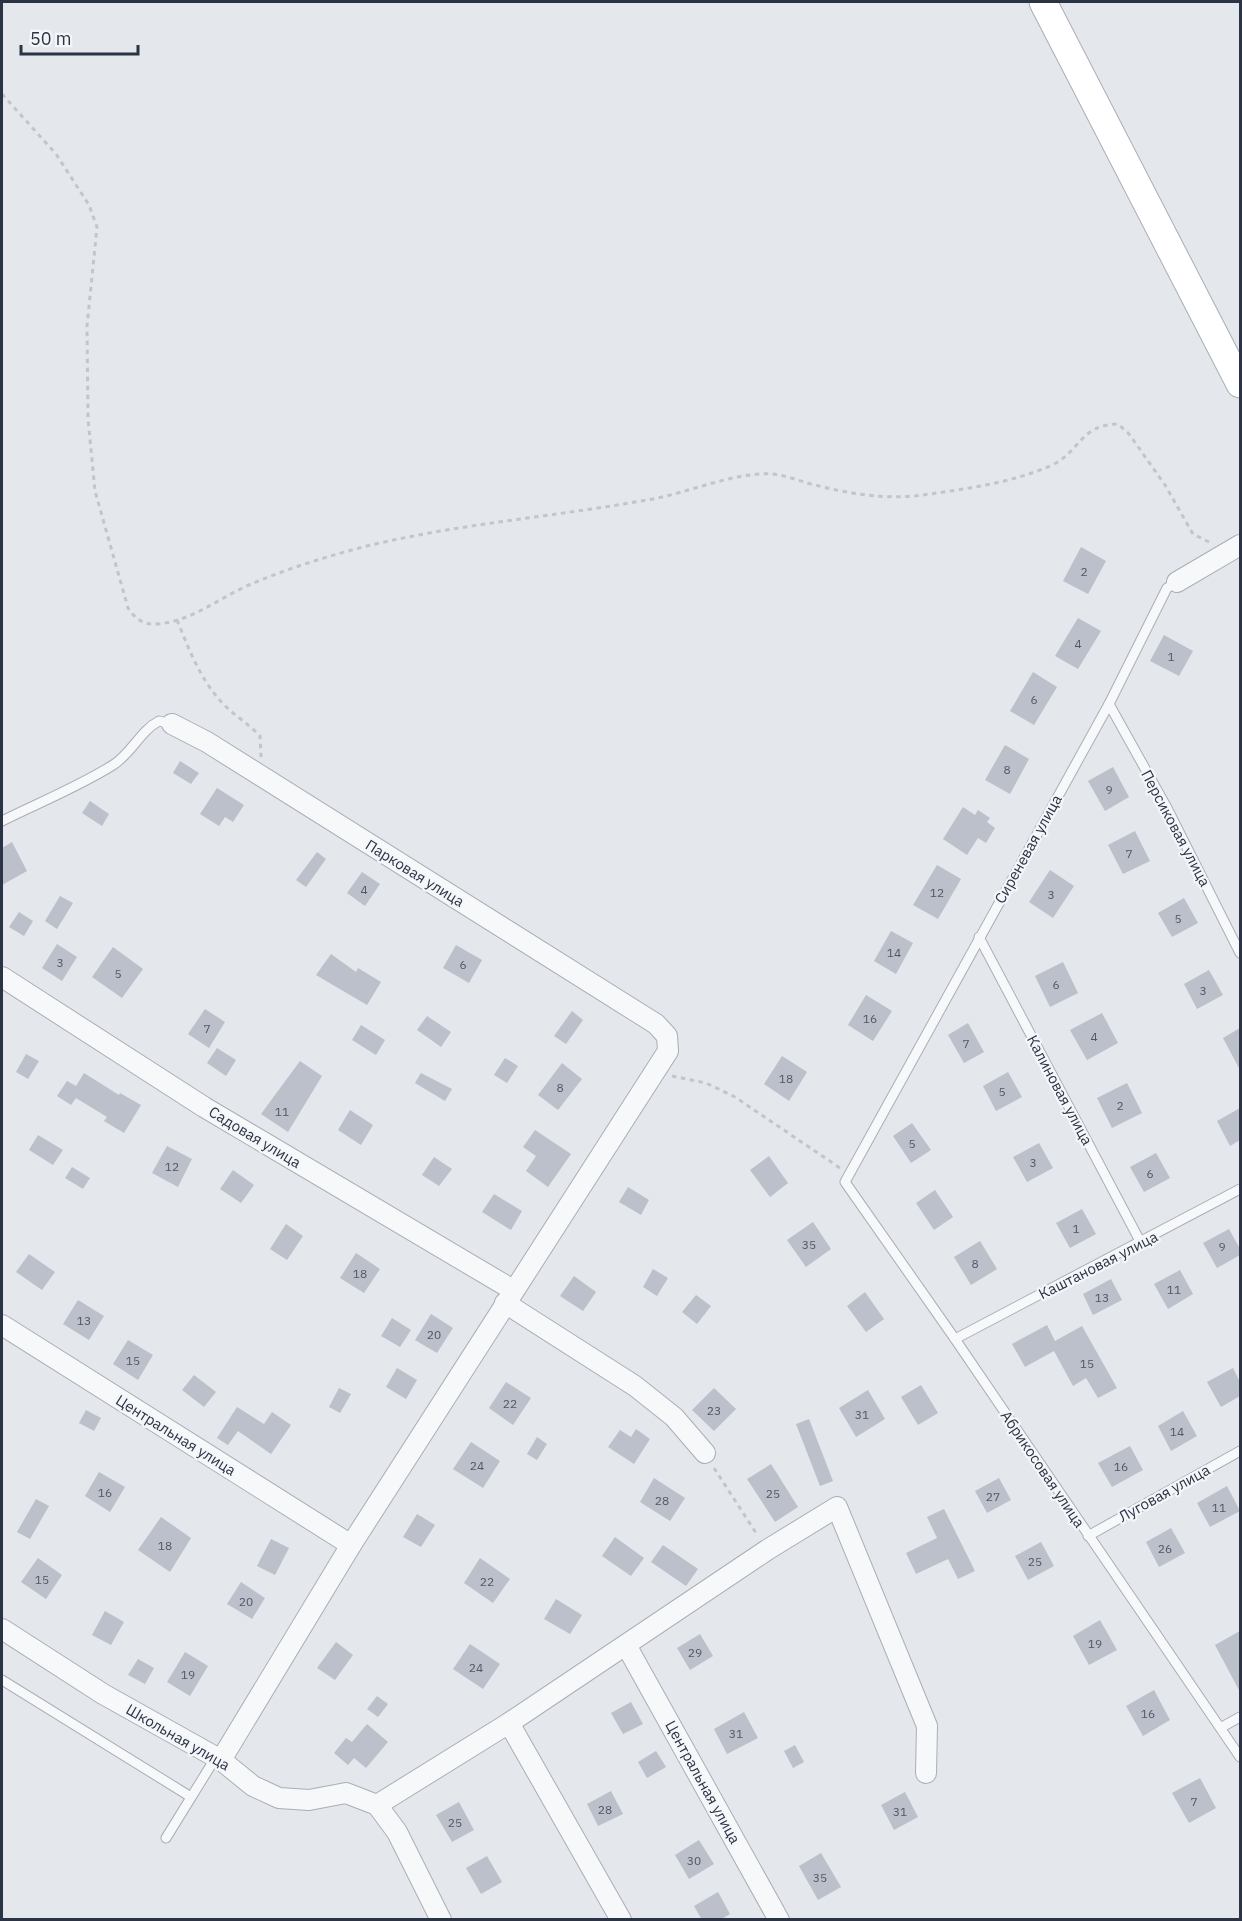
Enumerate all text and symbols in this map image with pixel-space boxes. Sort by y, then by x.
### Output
scale bar [21,18,138,56]
text: 50 m [30,27,72,50]
house number: 2 [1080,564,1088,579]
house number: 4 [1074,636,1082,651]
house number: 1 [1167,649,1175,664]
house number: 6 [1030,692,1038,707]
house number: 8 [1003,762,1011,777]
street label: Персиковая улица [1137,766,1215,890]
house number: 9 [1105,782,1113,797]
street label: Сиреневая улица [990,791,1066,907]
street label: Парковая улица [362,835,468,911]
house number: 7 [1125,846,1133,861]
house number: 4 [360,882,368,897]
house number: 12 [930,885,944,900]
house number: 3 [1047,887,1055,902]
house number: 5 [1174,911,1182,926]
house number: 14 [887,945,901,960]
house number: 3 [56,955,64,970]
house number: 6 [459,957,467,972]
house number: 5 [114,966,122,981]
house number: 6 [1052,977,1060,992]
house number: 3 [1199,983,1207,998]
house number: 16 [863,1011,877,1026]
house number: 7 [203,1021,211,1036]
house number: 4 [1090,1029,1098,1044]
street label: Калиновая улица [1023,1032,1097,1148]
house number: 7 [962,1036,970,1051]
house number: 18 [779,1071,793,1086]
house number: 8 [556,1080,564,1095]
house number: 5 [998,1084,1006,1099]
house number: 2 [1116,1098,1124,1113]
street label: Садовая улица [205,1102,305,1172]
house number: 11 [275,1104,289,1119]
house number: 5 [908,1136,916,1151]
house number: 3 [1029,1155,1037,1170]
house number: 12 [165,1159,179,1174]
house number: 6 [1146,1166,1154,1181]
house number: 1 [1072,1221,1080,1236]
street label: Каштановая улица [1035,1227,1161,1303]
house number: 35 [802,1237,816,1252]
house number: 9 [1218,1239,1226,1254]
house number: 8 [971,1256,979,1271]
house number: 18 [353,1266,367,1281]
house number: 11 [1167,1282,1181,1297]
house number: 13 [1095,1290,1109,1305]
house number: 13 [77,1313,91,1328]
house number: 20 [427,1327,441,1342]
house number: 15 [126,1353,140,1368]
house number: 15 [1080,1356,1094,1371]
street label: Центральная улица [112,1390,240,1480]
house number: 22 [503,1396,517,1411]
house number: 23 [707,1403,721,1418]
house number: 31 [855,1407,869,1422]
street label: Абрикосовая улица [997,1407,1089,1531]
house number: 14 [1170,1424,1184,1439]
house number: 24 [470,1458,484,1473]
house number: 16 [1114,1459,1128,1474]
street label: Луговая улица [1115,1460,1213,1526]
house number: 16 [98,1485,112,1500]
house number: 25 [766,1486,780,1501]
house number: 27 [986,1489,1000,1504]
house number: 28 [655,1493,669,1508]
house number: 11 [1212,1500,1226,1515]
house number: 18 [158,1538,172,1553]
house number: 26 [1158,1541,1172,1556]
house number: 25 [1028,1554,1042,1569]
house number: 15 [35,1572,49,1587]
house number: 22 [480,1574,494,1589]
house number: 20 [239,1594,253,1609]
house number: 19 [1088,1636,1102,1651]
house number: 29 [688,1645,702,1660]
house number: 24 [469,1660,483,1675]
house number: 19 [181,1667,195,1682]
street label: Школьная улица [123,1700,233,1774]
house number: 16 [1141,1706,1155,1721]
street label: Центральная улица [661,1717,745,1847]
house number: 31 [729,1726,743,1741]
house number: 7 [1190,1794,1198,1809]
house number: 28 [598,1802,612,1817]
house number: 31 [893,1804,907,1819]
house number: 25 [448,1815,462,1830]
house number: 30 [687,1853,701,1868]
house number: 35 [813,1870,827,1885]

